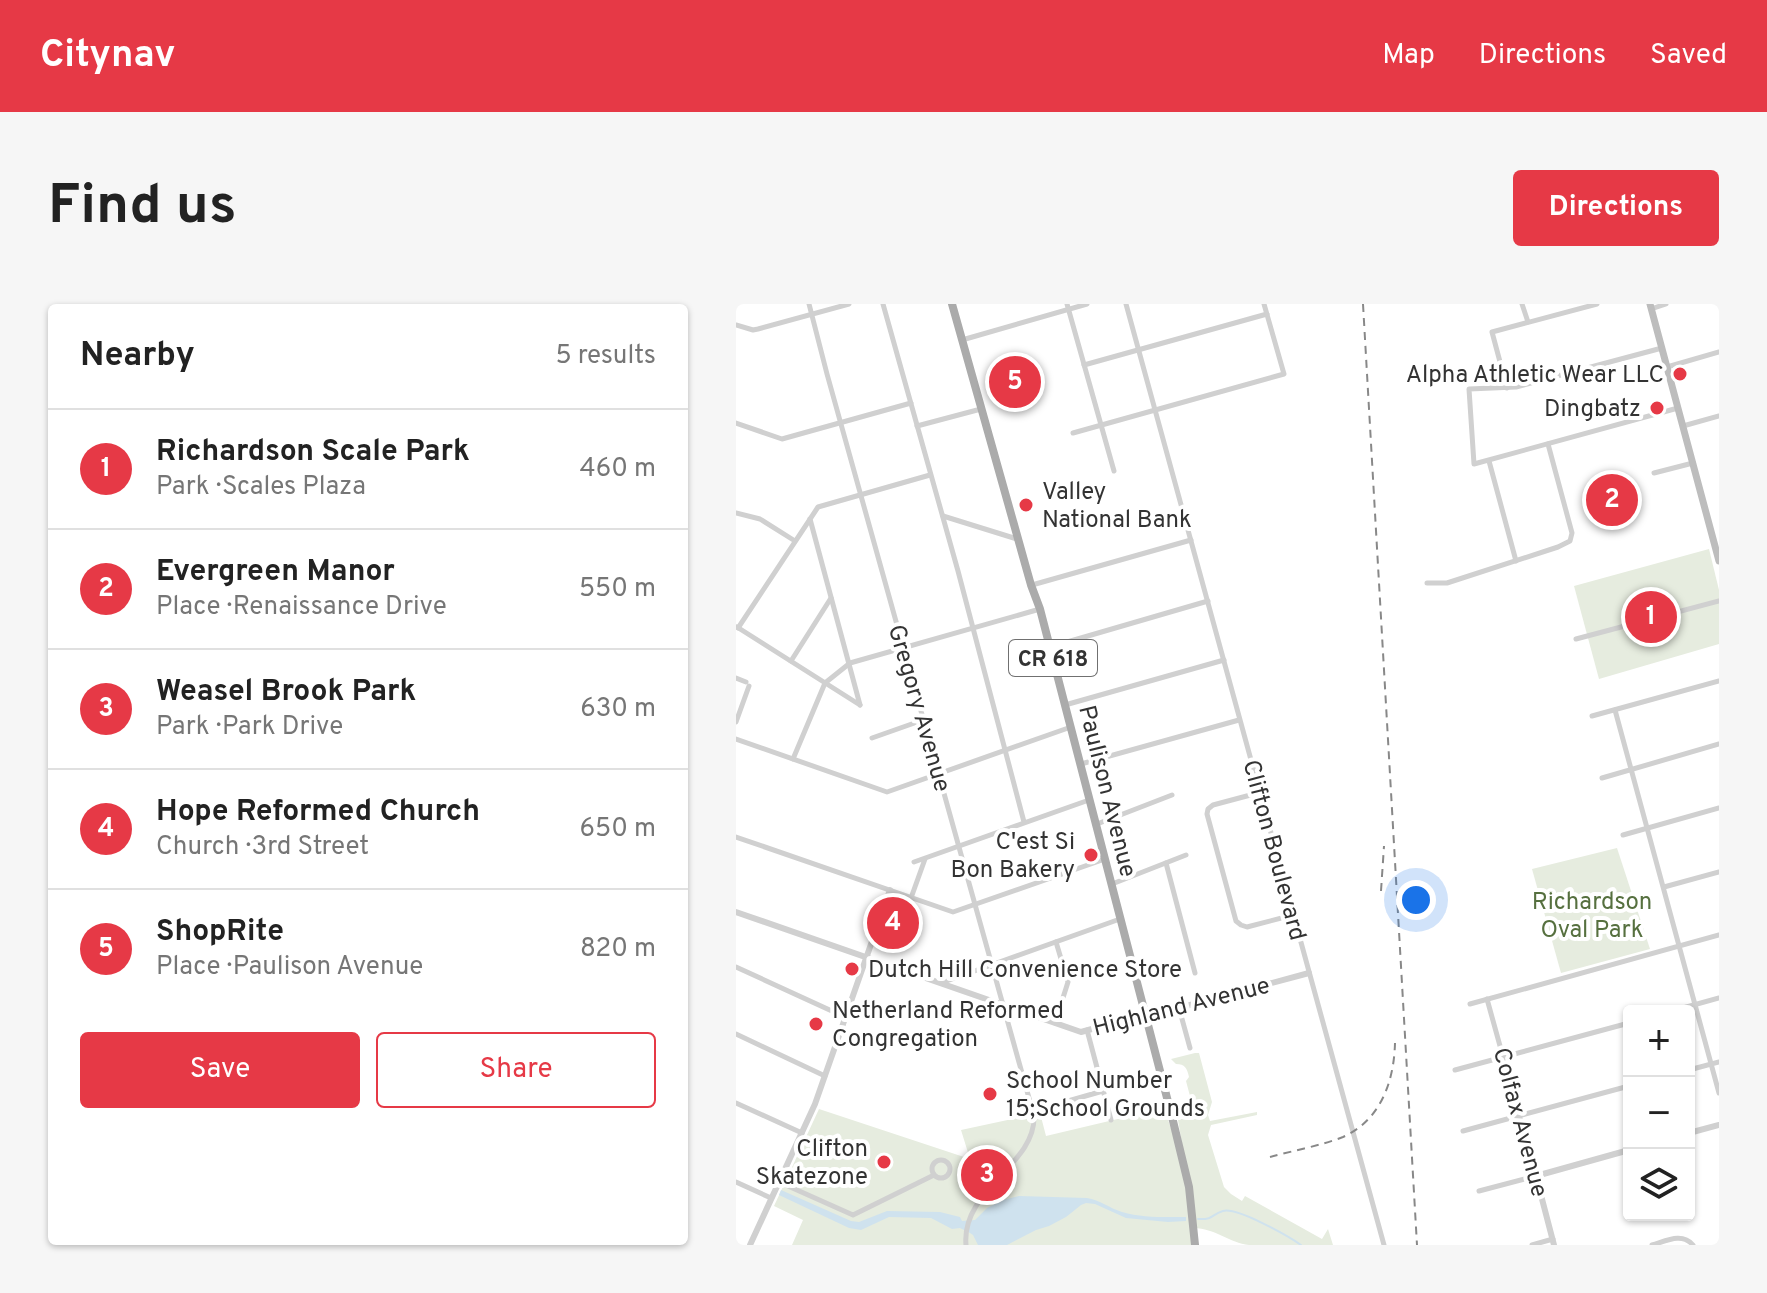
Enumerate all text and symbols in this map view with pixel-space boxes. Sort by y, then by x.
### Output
text: Citynav [40,32,176,81]
text: Map [1382,38,1435,74]
text: Directions [1479,38,1606,74]
text: Saved [1650,38,1727,74]
button: Directions [1513,170,1719,246]
text: Find us [48,173,237,243]
text: Nearby [80,335,195,378]
text: 5 results [555,340,656,373]
pin: 5 [989,352,1041,412]
place label: Alpha Athletic Wear LLC [1406,361,1664,391]
marker: Alpha Athletic Wear LLC [1671,365,1689,383]
place label: Dingbatz [1544,395,1641,425]
marker: Dingbatz [1648,399,1666,417]
text: Richardson Scale Park [156,434,470,471]
text: 1 [101,453,111,486]
text: 460 m [580,453,656,486]
pin: 2 [1586,470,1638,530]
text: Park · Scales Plaza [156,471,366,504]
place label: Valley National Bank [1042,478,1192,536]
marker: Valley National Bank [1017,496,1035,514]
text: Evergreen Manor [156,554,395,591]
text: 2 [98,573,114,606]
text: 550 m [579,573,656,606]
pin: 1 [1625,587,1677,647]
text: Place · Renaissance Drive [156,591,447,624]
street label: Gregory Avenue [880,622,956,796]
road number: CR 618 [1009,640,1097,676]
text: Weasel Brook Park [156,674,416,711]
text: 3 [98,693,114,726]
text: 630 m [580,693,656,726]
street label: Paulison Avenue [1070,703,1142,880]
text: Park · Park Drive [156,711,343,744]
street label: Clifton Boulevard [1235,757,1312,944]
text: Hope Reformed Church [156,794,480,831]
text: 4 [98,813,114,846]
text: 650 m [580,813,656,846]
place label: C'est Si Bon Bakery [951,828,1075,886]
text: Church · 3rd Street [156,831,369,864]
marker: C'est Si Bon Bakery [1082,846,1100,864]
your location [1396,880,1436,920]
park label: Richardson Oval Park [1532,888,1652,946]
pin: 4 [867,893,919,953]
text: ShopRite [156,914,284,951]
text: 5 [98,933,114,966]
text: 820 m [580,933,656,966]
text: Place · Paulison Avenue [156,951,423,984]
place label: Dutch Hill Convenience Store [868,956,1182,986]
marker: Dutch Hill Convenience Store [843,960,861,978]
street label: Highland Avenue [1090,971,1273,1044]
place label: Netherland Reformed Congregation [832,997,1064,1055]
map controls [1623,1005,1695,1221]
button: + [1623,1005,1695,1077]
marker: Netherland Reformed Congregation [807,1015,825,1033]
button: Save [80,1032,360,1108]
button: Share [376,1032,656,1108]
street label: Colfax Avenue [1485,1044,1553,1201]
place label: School Number 15;School Grounds [1006,1067,1205,1125]
button: − [1623,1077,1695,1149]
marker: School Number 15;School Grounds [981,1085,999,1103]
place label: Clifton Skatezone [756,1135,868,1193]
pin: 3 [961,1145,1013,1205]
button: layers [1623,1149,1695,1221]
marker: Clifton Skatezone [875,1153,893,1171]

